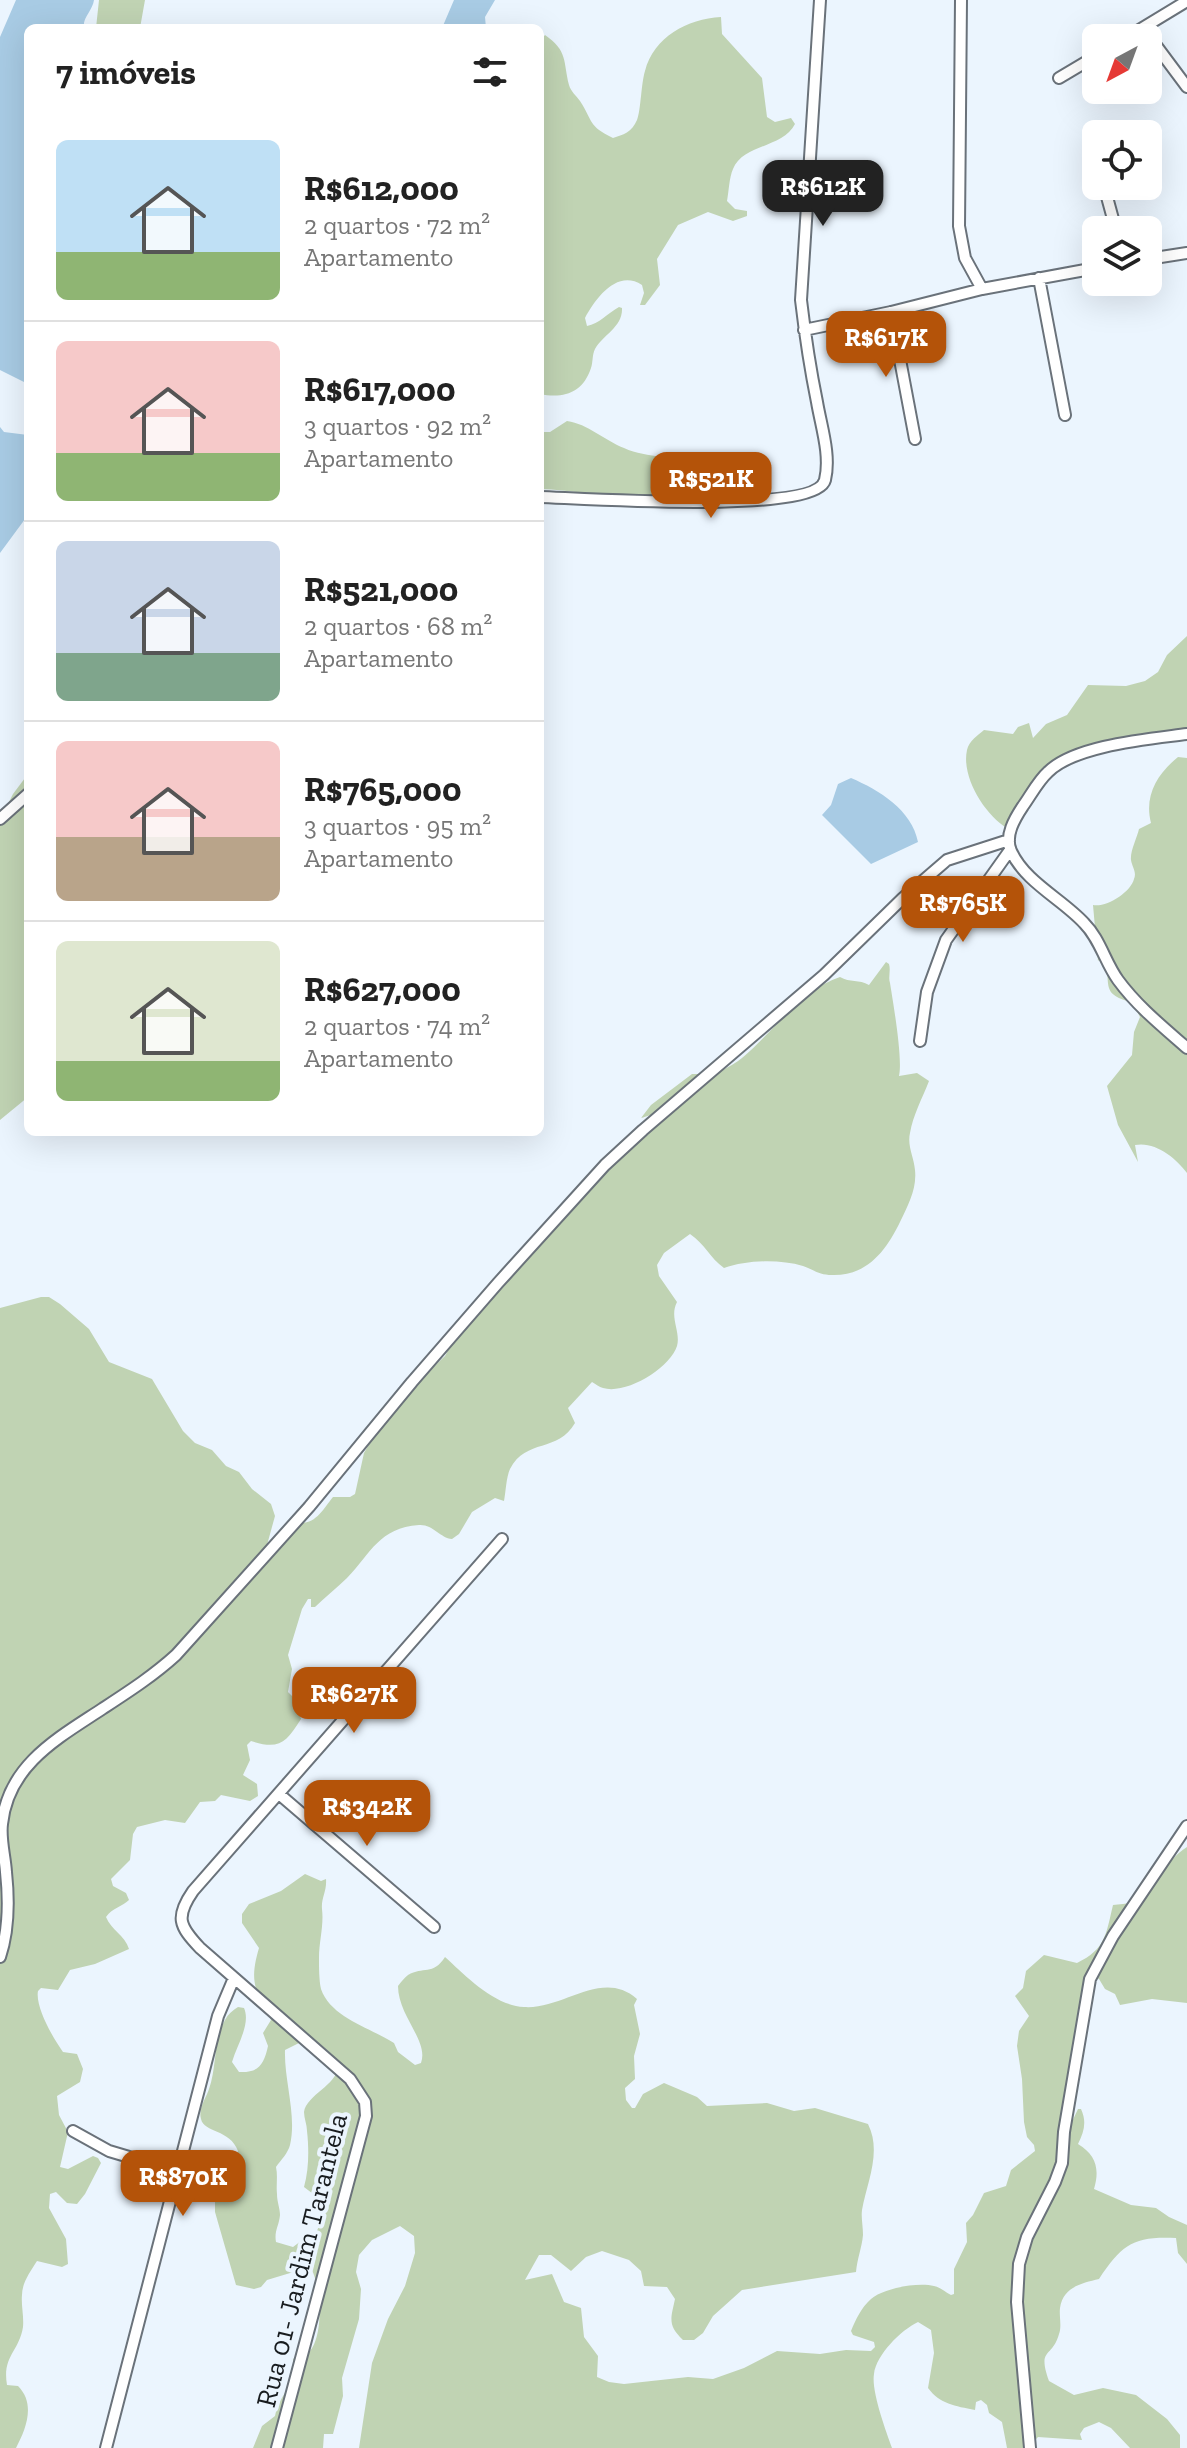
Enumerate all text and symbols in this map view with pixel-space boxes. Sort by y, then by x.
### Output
north arrow [1082,24,1162,104]
map controls [1082,24,1162,296]
icon: filters [468,50,512,94]
text: 7 imóveis [56,52,196,93]
button: locate [1082,120,1162,200]
pin: R$612K [758,160,888,228]
text: R$612,000 [304,168,459,209]
text: R$612K [780,170,866,202]
icon: home [120,172,216,268]
text: 2 quartos · 72 m² [304,209,490,241]
button: layers [1082,216,1162,296]
text: Apartamento [304,241,453,273]
pin: R$617K [821,311,951,379]
text: R$617K [844,321,928,353]
text: R$617,000 [304,369,456,410]
icon: home [120,373,216,469]
text: 3 quartos · 92 m² [304,410,491,442]
text: Apartamento [304,442,453,474]
pin: R$521K [646,452,776,520]
text: R$521K [669,462,753,494]
text: R$521,000 [304,569,458,610]
icon: home [120,573,216,669]
text: 2 quartos · 68 m² [304,610,492,642]
text: Apartamento [304,642,453,674]
text: R$765,000 [304,769,462,810]
icon: home [120,773,216,869]
text: 3 quartos · 95 m² [304,810,491,842]
text: Apartamento [304,842,453,874]
pin: R$765K [898,876,1028,944]
text: R$765K [919,886,1007,918]
text: R$627,000 [304,969,461,1010]
icon: home [120,973,216,1069]
text: 2 quartos · 74 m² [304,1010,490,1042]
text: Apartamento [304,1042,453,1074]
pin: R$627K [289,1667,419,1735]
text: R$627K [310,1677,398,1709]
pin: R$342K [302,1780,432,1848]
text: R$342K [322,1790,412,1822]
street label: Rua 01- Jardim Tarantela [249,2109,354,2410]
pin: R$870K [118,2150,248,2218]
text: R$870K [139,2160,227,2192]

